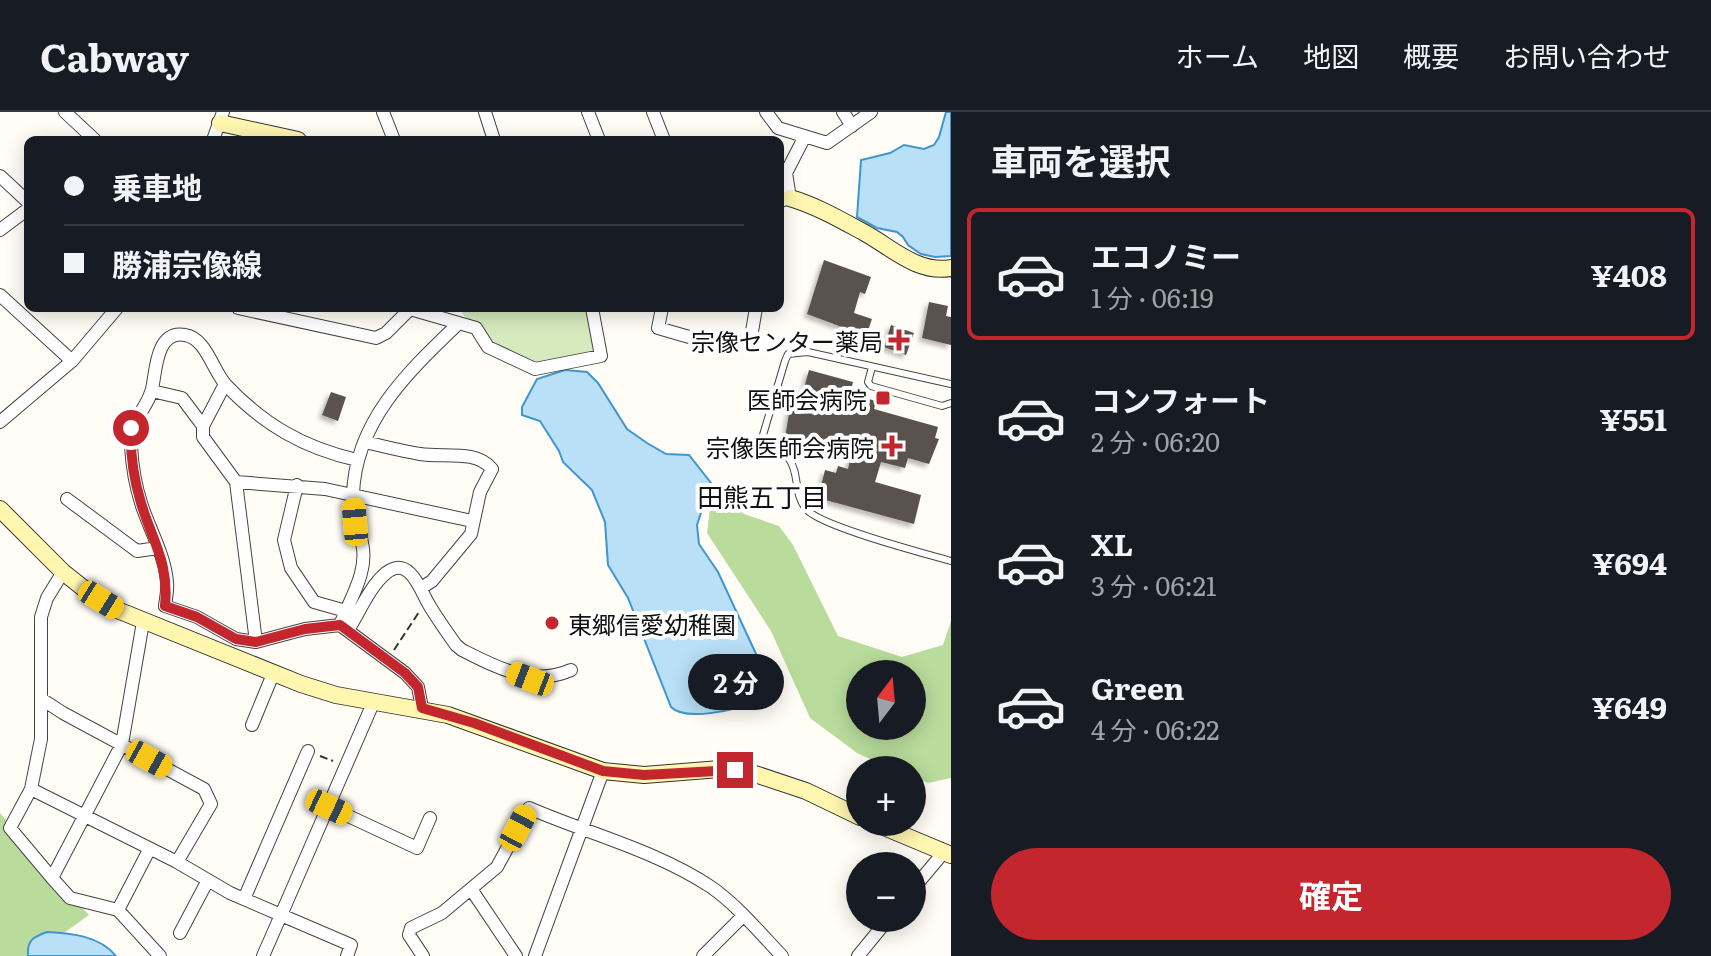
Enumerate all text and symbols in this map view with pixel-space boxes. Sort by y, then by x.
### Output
text: Cabway [40,27,189,84]
text: ホーム [1176,34,1259,76]
text: 地図 [1303,34,1359,76]
text: 概要 [1403,34,1459,76]
text: お問い合わせ [1503,34,1671,76]
text: 車両を選択 [991,133,1171,186]
text: 乗車地 [112,164,202,208]
text: エコノミー [1091,233,1241,277]
icon: car [995,238,1067,310]
text: 勝浦宗像線 [112,241,262,285]
text: ¥408 [1590,252,1667,296]
text: 1 分 · 06:19 [1091,277,1214,316]
place label: 宗像センター薬局 [691,323,883,358]
marker: 宗像センター薬局 [890,331,908,349]
text: コンフォート [1091,377,1270,421]
place label: 医師会病院 [747,381,867,416]
icon: car [995,382,1067,454]
marker: 医師会病院 [874,389,892,407]
text: ¥551 [1600,396,1667,440]
route start [113,410,149,446]
text: 2 分 · 06:20 [1091,421,1220,460]
place label: 宗像医師会病院 [706,429,874,464]
marker: 宗像医師会病院 [881,435,903,457]
district label: 田熊五丁目 [697,476,827,515]
car [341,497,369,547]
text: XL [1091,521,1133,565]
icon: car [995,526,1067,598]
text: ¥694 [1592,540,1667,584]
text: 3 分 · 06:21 [1091,565,1217,604]
car [74,577,128,623]
place label: 東郷信愛幼稚園 [568,606,736,641]
marker: 東郷信愛幼稚園 [543,614,561,632]
callout: 2 分 [687,654,783,710]
car [503,659,557,699]
north arrow [846,660,926,740]
map controls [846,660,926,932]
text: 2 分 [713,662,759,701]
text: Green [1091,665,1184,709]
icon: car [995,670,1067,742]
text: ¥649 [1592,684,1667,728]
text: 4 分 · 06:22 [1091,709,1219,748]
car [122,737,176,781]
route end [717,752,753,788]
button: + [846,756,926,836]
car [302,786,356,828]
car [496,801,540,855]
button: 確定 [991,848,1671,940]
button: − [846,852,926,932]

